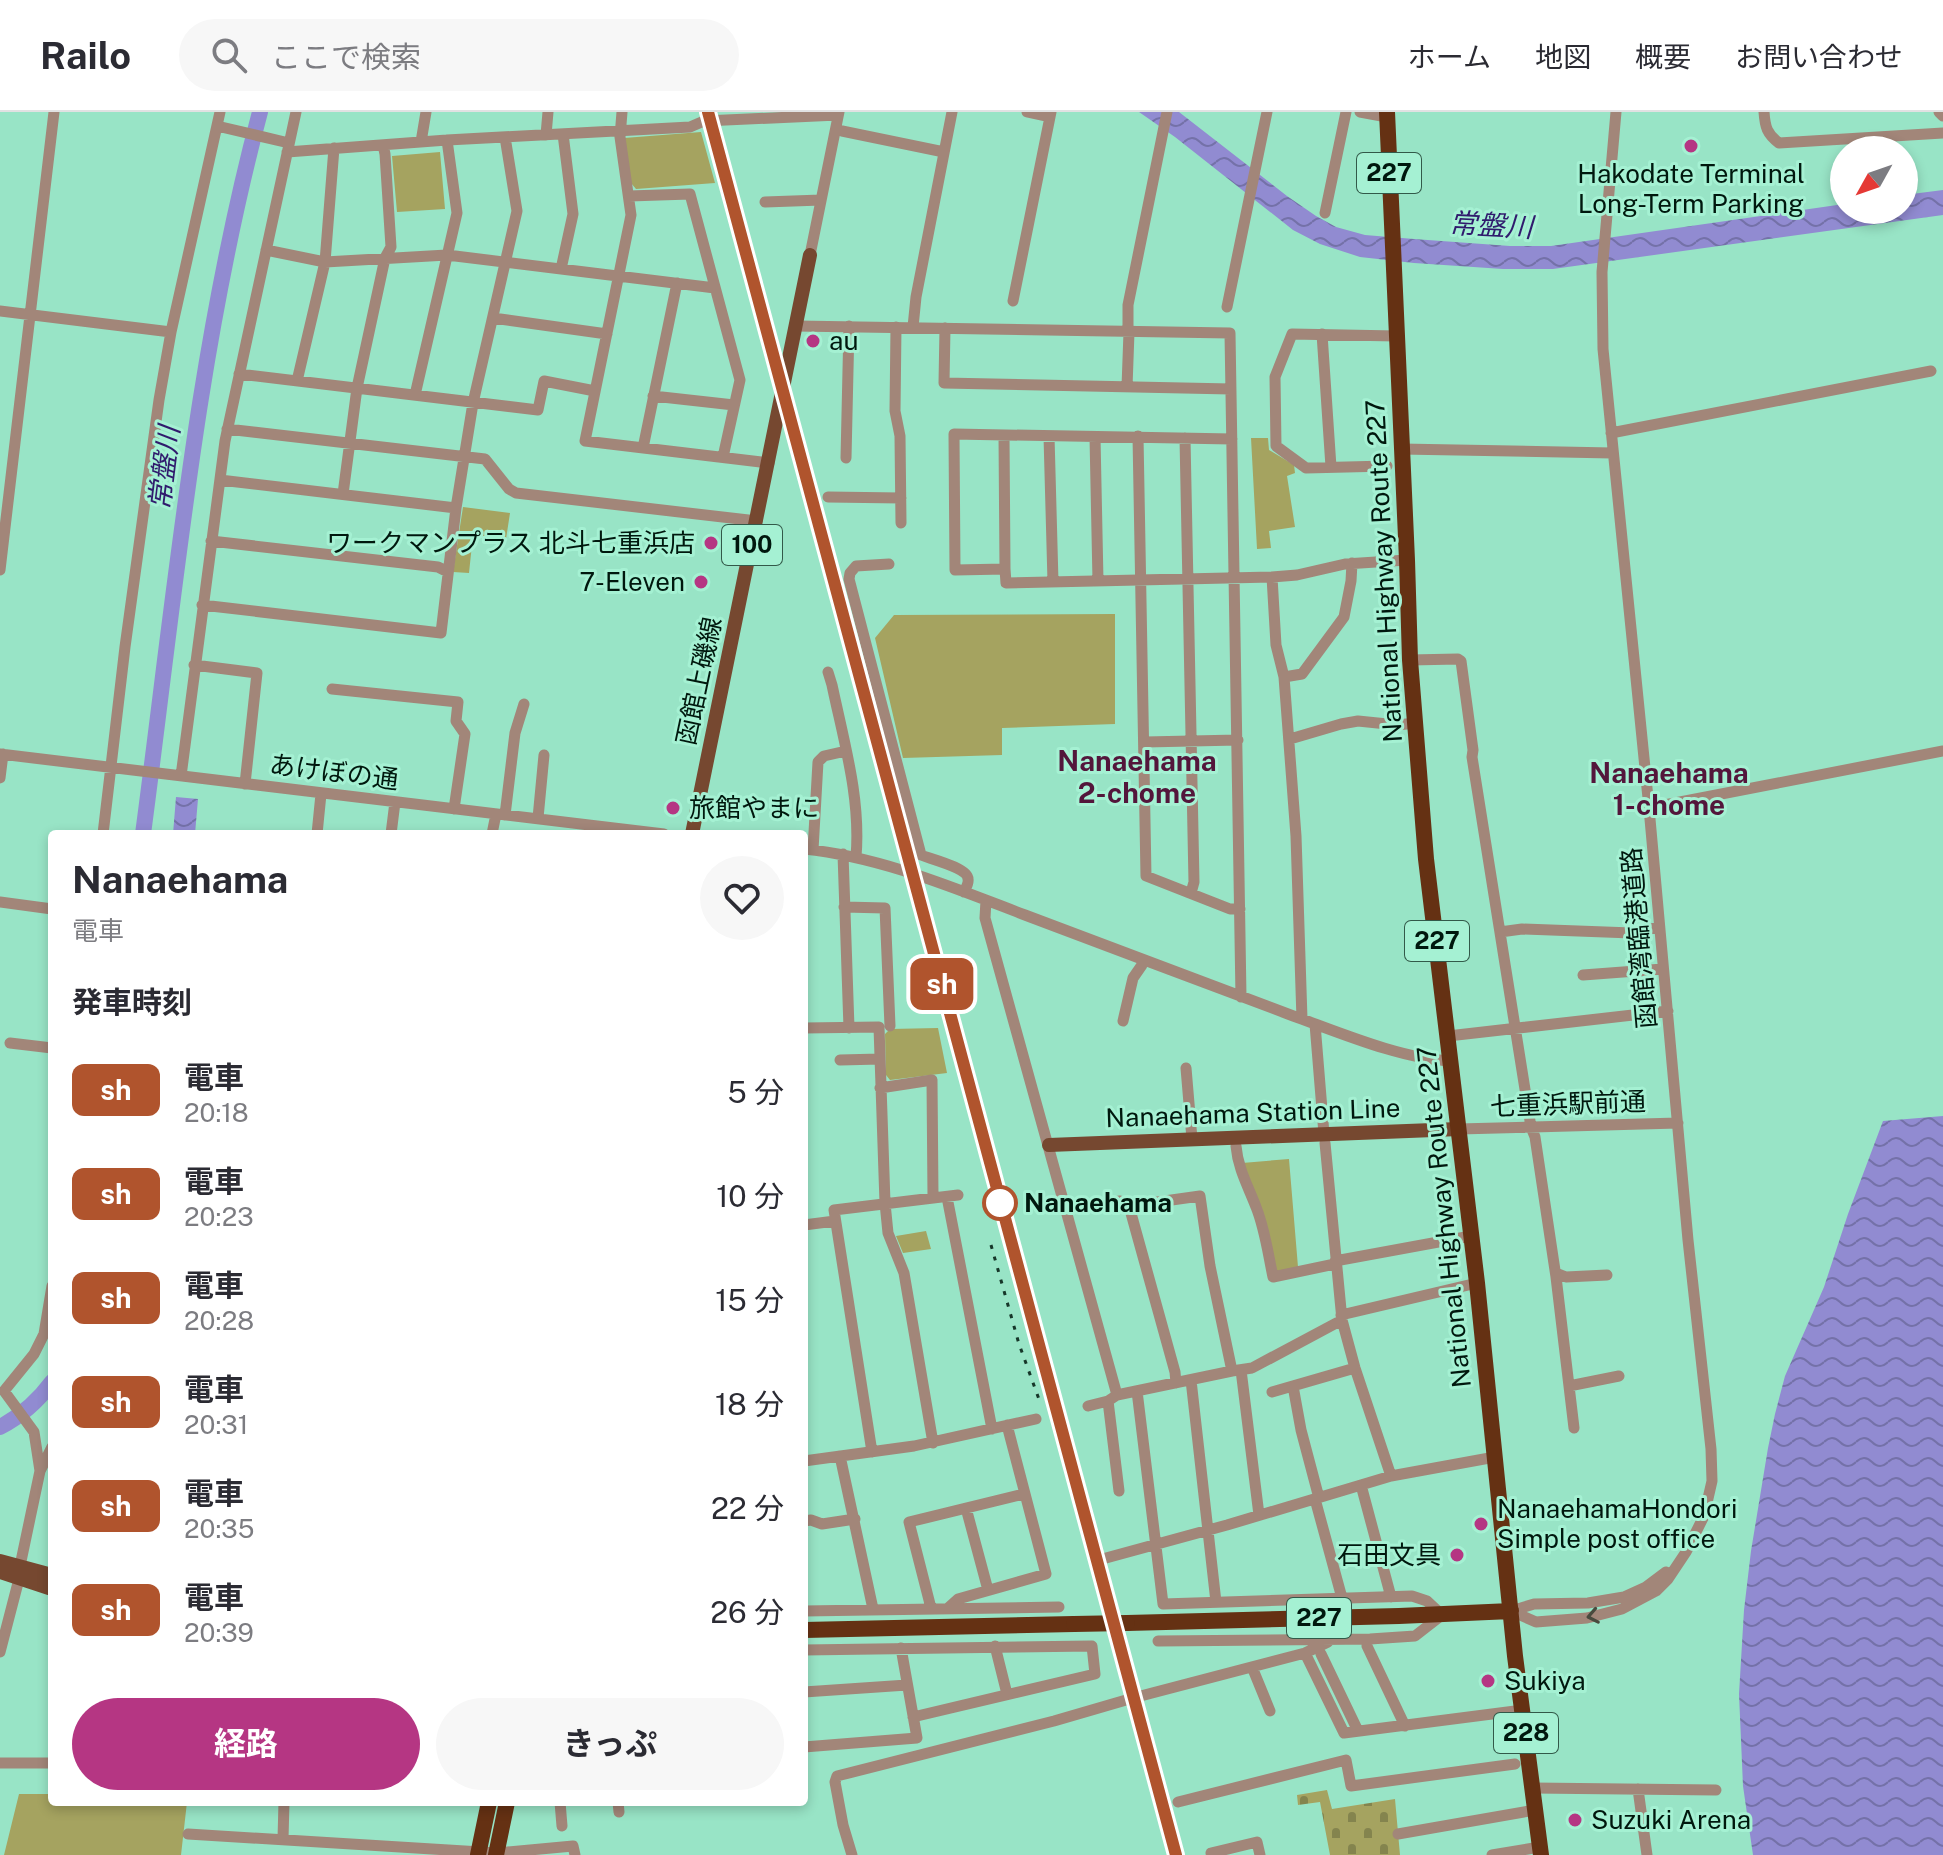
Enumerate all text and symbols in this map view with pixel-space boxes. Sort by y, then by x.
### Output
search box [179,19,739,91]
text: Railo [40,33,131,78]
icon: search [207,33,251,77]
text: ここで検索 [271,39,421,75]
text: ホーム [1408,40,1491,73]
text: 地図 [1535,40,1591,73]
text: 概要 [1635,40,1691,73]
text: お問い合わせ [1735,40,1903,73]
north arrow [1830,136,1918,224]
map controls [1830,136,1918,224]
marker: Hakodate Terminal Long-Term Parking [1682,137,1700,155]
road number: 227 [1357,153,1421,193]
place label: Hakodate Terminal Long-Term Parking [1577,158,1805,219]
water label: 常盤川 [1448,206,1537,243]
place label: au [829,325,858,356]
marker: au [804,332,822,350]
street label: National Highway Route 227 [1359,399,1408,743]
water label: 常盤川 [142,421,185,512]
road number: 100 [722,525,782,565]
place label: ワークマンプラス 北斗七重浜店 [326,527,695,558]
marker: ワークマンプラス 北斗七重浜店 [702,534,720,552]
place label: 7-Eleven [580,566,685,597]
marker: 7-Eleven [692,573,710,591]
street label: 函館上磯線 [670,614,727,748]
district label: Nanaehama 2-chome [1057,744,1217,809]
street label: あけぼの通 [268,748,400,795]
district label: Nanaehama 1-chome [1589,756,1749,821]
place label: 旅館やまに [689,792,819,823]
marker: 旅館やまに [664,799,682,817]
street label: 函館湾臨港道路 [1615,846,1662,1030]
button: heart [700,856,784,940]
text: Nanaehama [72,857,288,902]
text: 電車 [72,915,124,946]
road number: 227 [1405,921,1469,961]
line badge: sh [906,958,978,1010]
text: sh [926,967,958,1000]
text: 発車時刻 [72,984,192,1020]
street label: National Highway Route 227 [1410,1045,1477,1389]
text: 電車 [184,1059,244,1095]
text: sh [100,1073,132,1106]
text: 5 分 [727,1074,784,1110]
street label: 七重浜駅前通 [1489,1085,1646,1122]
street label: Nanaehama Station Line [1105,1092,1401,1133]
text: 20:18 [184,1097,249,1128]
text: 電車 [184,1163,244,1199]
text: sh [100,1177,132,1210]
text: 10 分 [716,1178,784,1214]
marker: Nanaehama [983,1186,1017,1220]
place label: Nanaehama [1024,1187,1172,1218]
text: 20:23 [184,1201,254,1232]
text: 電車 [184,1267,244,1303]
text: sh [100,1281,132,1314]
text: 15 分 [715,1282,784,1318]
text: 20:28 [184,1305,254,1336]
text: 電車 [184,1371,244,1407]
text: sh [100,1385,132,1418]
text: 18 分 [715,1386,784,1422]
text: 20:31 [184,1409,248,1440]
text: 電車 [184,1475,244,1511]
text: sh [100,1489,132,1522]
text: 22 分 [711,1490,784,1526]
place label: NanaehamaHondori Simple post office [1497,1493,1737,1554]
text: 20:35 [184,1513,254,1544]
marker: NanaehamaHondori Simple post office [1472,1515,1490,1533]
place label: 石田文具 [1337,1539,1441,1570]
marker: 石田文具 [1448,1546,1466,1564]
text: 電車 [184,1579,244,1615]
text: sh [100,1593,132,1626]
text: 26 分 [710,1594,784,1630]
road number: 227 [1287,1598,1351,1638]
one-way arrow [1587,1607,1601,1624]
text: 20:39 [184,1617,254,1648]
place label: Sukiya [1504,1665,1586,1696]
marker: Sukiya [1479,1672,1497,1690]
button: 経路 [72,1698,420,1790]
button: きっぷ [436,1698,784,1790]
road number: 228 [1494,1713,1558,1753]
place label: Suzuki Arena [1591,1804,1751,1835]
marker: Suzuki Arena [1566,1811,1584,1829]

